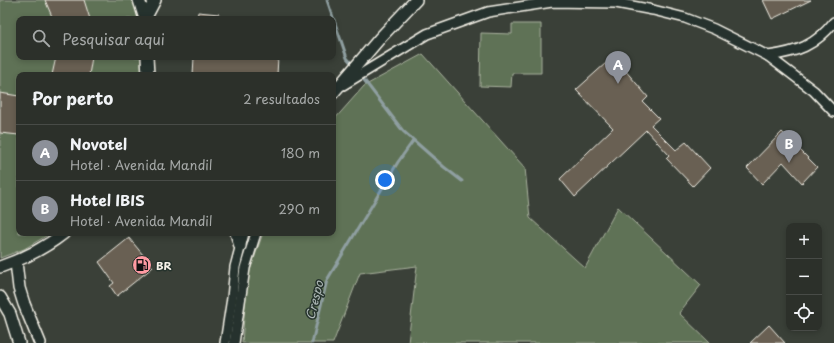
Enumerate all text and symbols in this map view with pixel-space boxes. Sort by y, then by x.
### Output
search box [16,16,336,60]
icon: search [30,27,52,49]
text: Pesquisar aqui [62,27,165,50]
pin: A [605,51,631,84]
text: Por perto [32,85,113,111]
text: 2 resultados [243,89,320,108]
pin: B [776,130,802,163]
text: Novotel [70,132,127,155]
text: A [40,143,50,162]
text: 180 m [281,143,320,162]
text: Hotel · Avenida Mandil [70,155,213,174]
your location [375,170,395,190]
text: Hotel IBIS [70,188,145,211]
text: B [41,199,49,218]
text: 290 m [279,199,320,218]
text: Hotel · Avenida Mandil [70,211,213,230]
map controls [786,223,822,331]
button: + [786,223,822,259]
fuel station icon: BR [131,254,153,276]
place label: BR [156,257,172,274]
button: − [786,259,822,295]
water label: Crespo [300,277,328,321]
button: locate [786,295,822,331]

